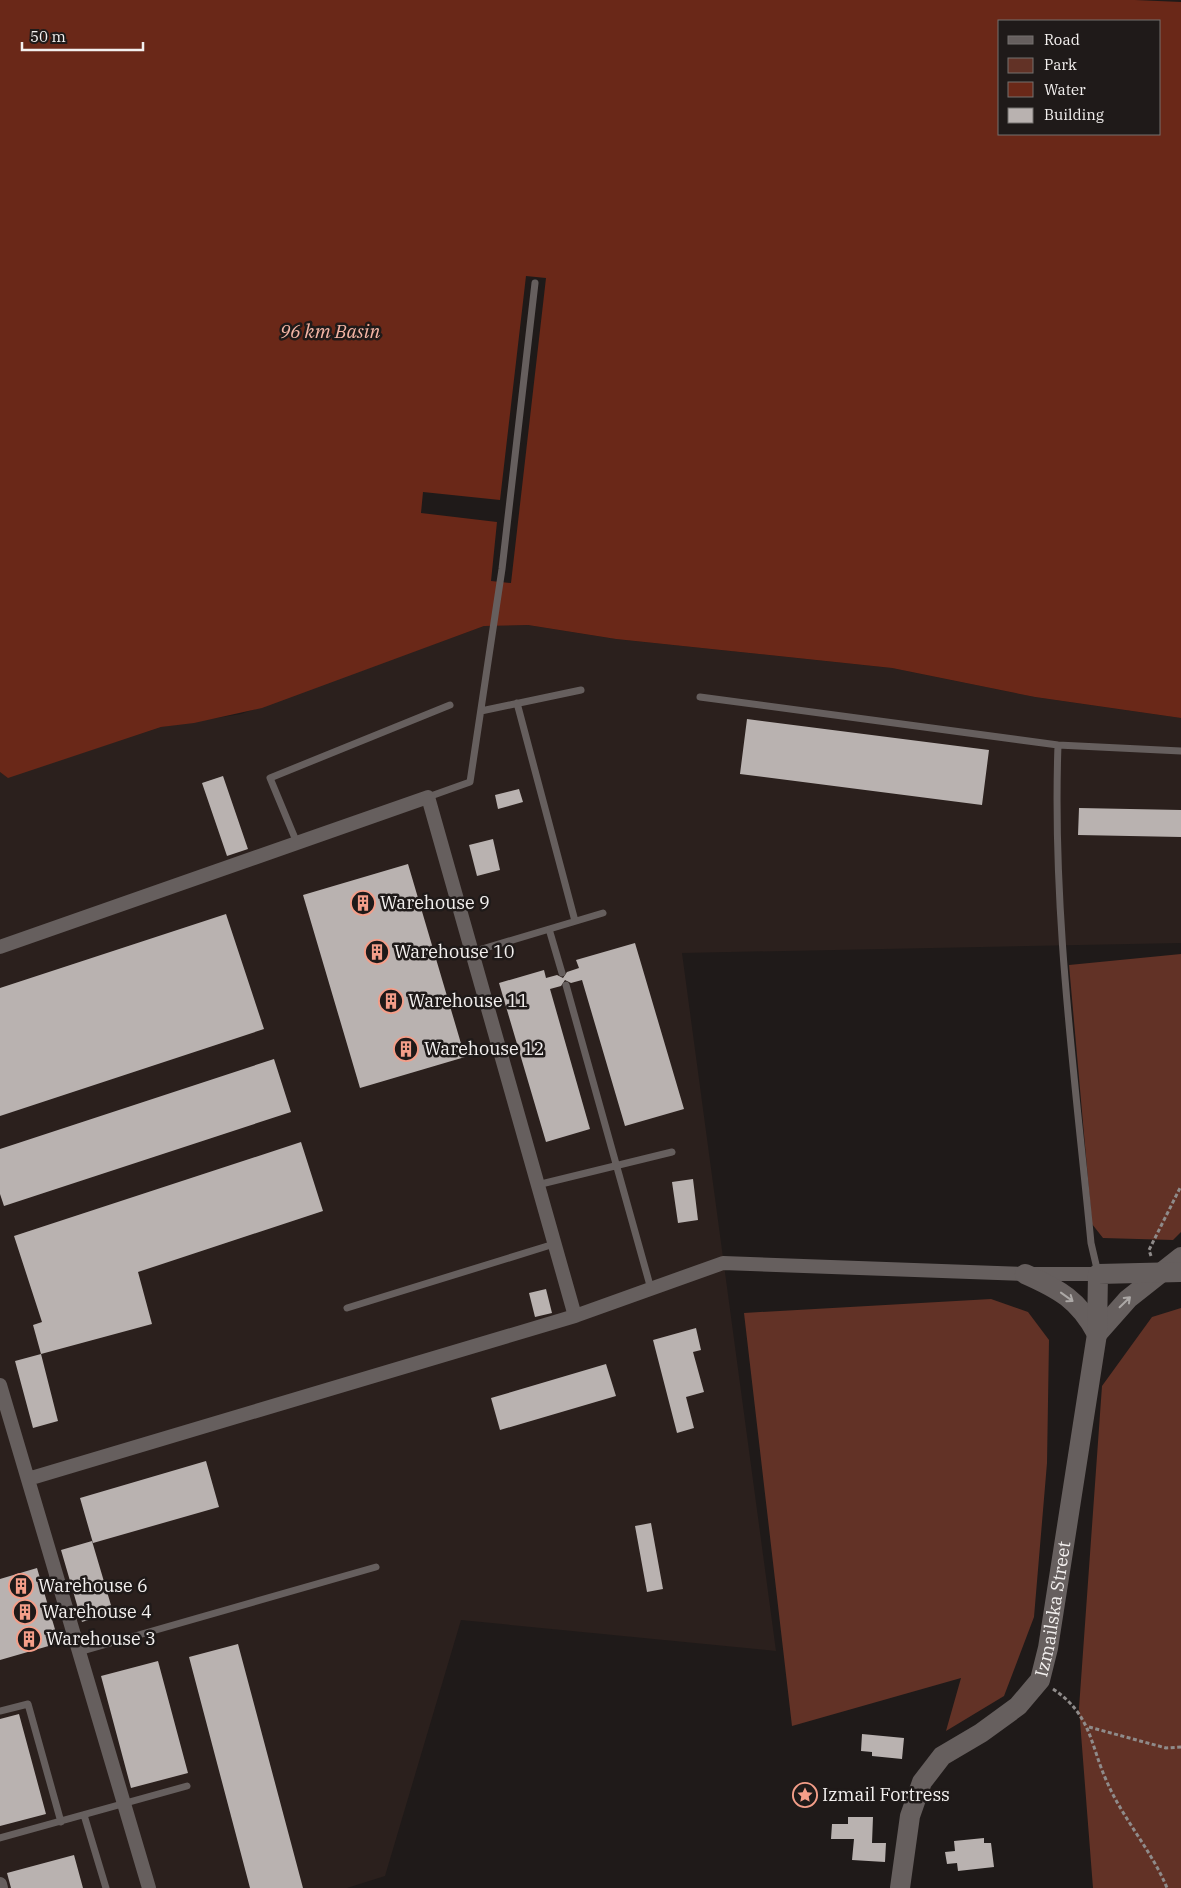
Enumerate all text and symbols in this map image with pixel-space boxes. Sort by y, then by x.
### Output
scale bar [22,20,144,52]
legend [998,20,1161,135]
text: 50 m [30,27,66,46]
text: Road [1044,30,1080,49]
text: Park [1044,55,1077,74]
text: Water [1044,80,1086,99]
text: Building [1044,105,1104,124]
water label: 96 km Basin [280,319,381,343]
building icon: Warehouse 9 [350,890,376,916]
place label: Warehouse 9 [380,891,490,914]
building icon: Warehouse 10 [364,939,390,965]
place label: Warehouse 10 [394,940,515,963]
building icon: Warehouse 11 [378,988,404,1014]
place label: Warehouse 11 [408,989,529,1012]
building icon: Warehouse 12 [393,1036,419,1062]
place label: Warehouse 12 [424,1037,545,1060]
one-way arrow [1060,1291,1073,1302]
one-way arrow [1119,1296,1131,1308]
street label: Izmailska Street [1029,1539,1076,1679]
building icon: Warehouse 6 [8,1573,34,1599]
place label: Warehouse 6 [38,1574,148,1597]
building icon: Warehouse 4 [12,1599,38,1625]
place label: Warehouse 4 [42,1600,152,1623]
building icon: Warehouse 3 [16,1626,42,1652]
place label: Warehouse 3 [46,1627,156,1650]
place icon: Izmail Fortress [792,1782,818,1808]
place label: Izmail Fortress [822,1783,950,1806]

